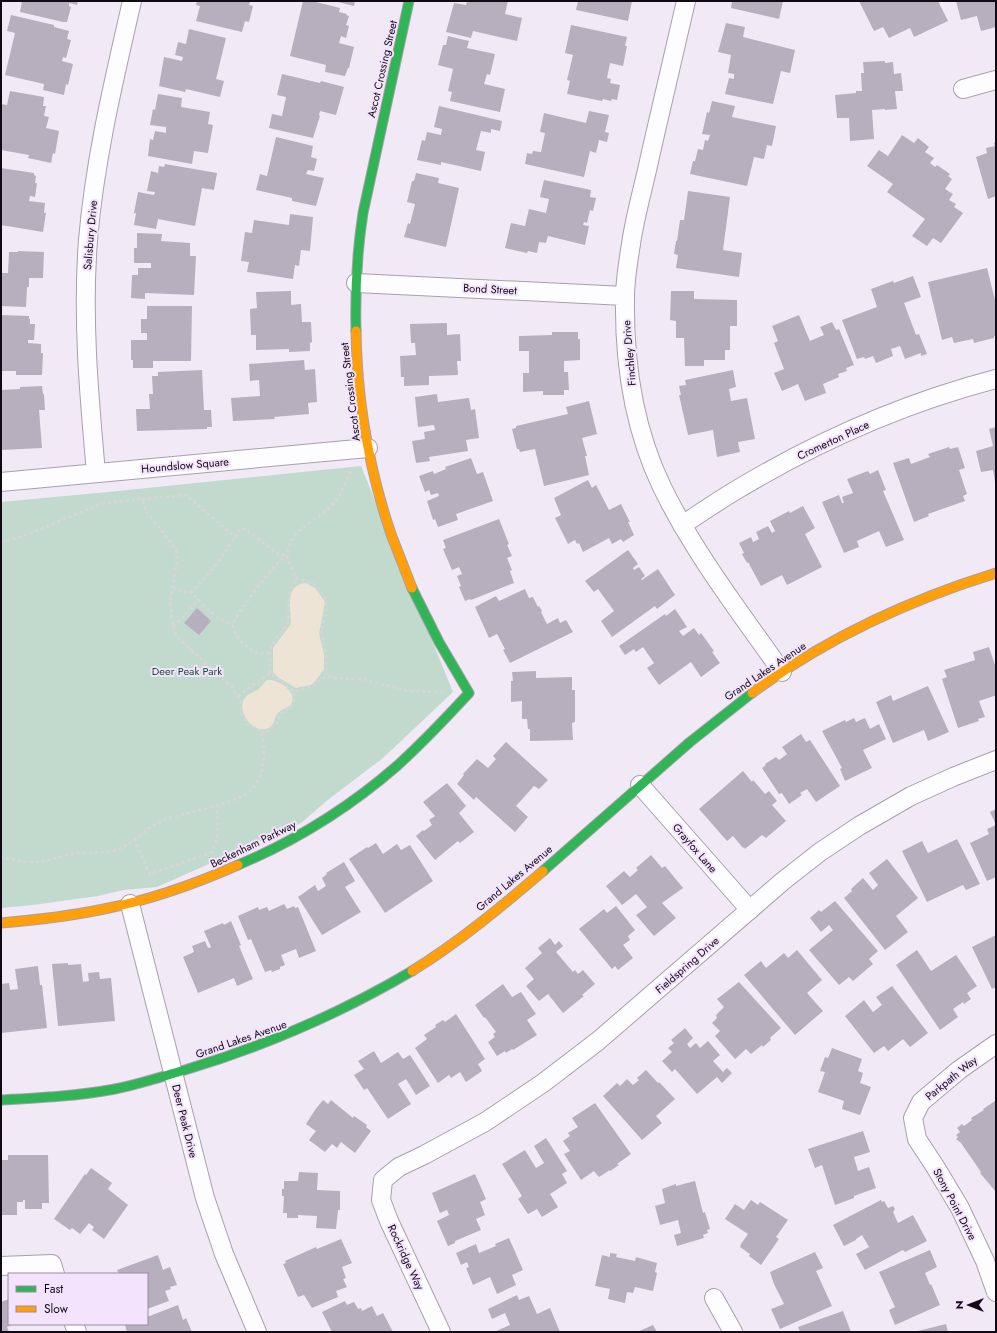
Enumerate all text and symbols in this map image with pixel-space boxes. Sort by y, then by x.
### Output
street label: Ascot Crossing Street [363,18,401,119]
street label: Salisbury Drive [79,199,101,271]
street label: Bond Street [463,280,518,298]
street label: Finchley Drive [618,319,640,386]
street label: Ascot Crossing Street [336,341,364,442]
street label: Cromerton Place [794,416,872,464]
street label: Houndslow Square [141,453,230,477]
street label: Grand Lakes Avenue [721,637,809,704]
park label: Deer Peak Park [152,663,222,679]
street label: Beckenham Parkway [207,816,299,872]
street label: Grayfox Lane [669,820,721,877]
street label: Grand Lakes Avenue [472,841,556,915]
street label: Fieldspring Drive [652,933,723,997]
street label: Grand Lakes Avenue [193,1016,289,1062]
street label: Parkpath Way [922,1052,981,1104]
street label: Deer Peak Drive [168,1083,202,1160]
street label: Stony Point Drive [929,1165,981,1243]
street label: Rockridge Way [384,1222,428,1292]
legend [8,1273,148,1325]
text: Fast [44,1280,63,1298]
north arrow [949,1285,989,1325]
text: Slow [44,1300,69,1318]
text: N [951,1301,967,1309]

